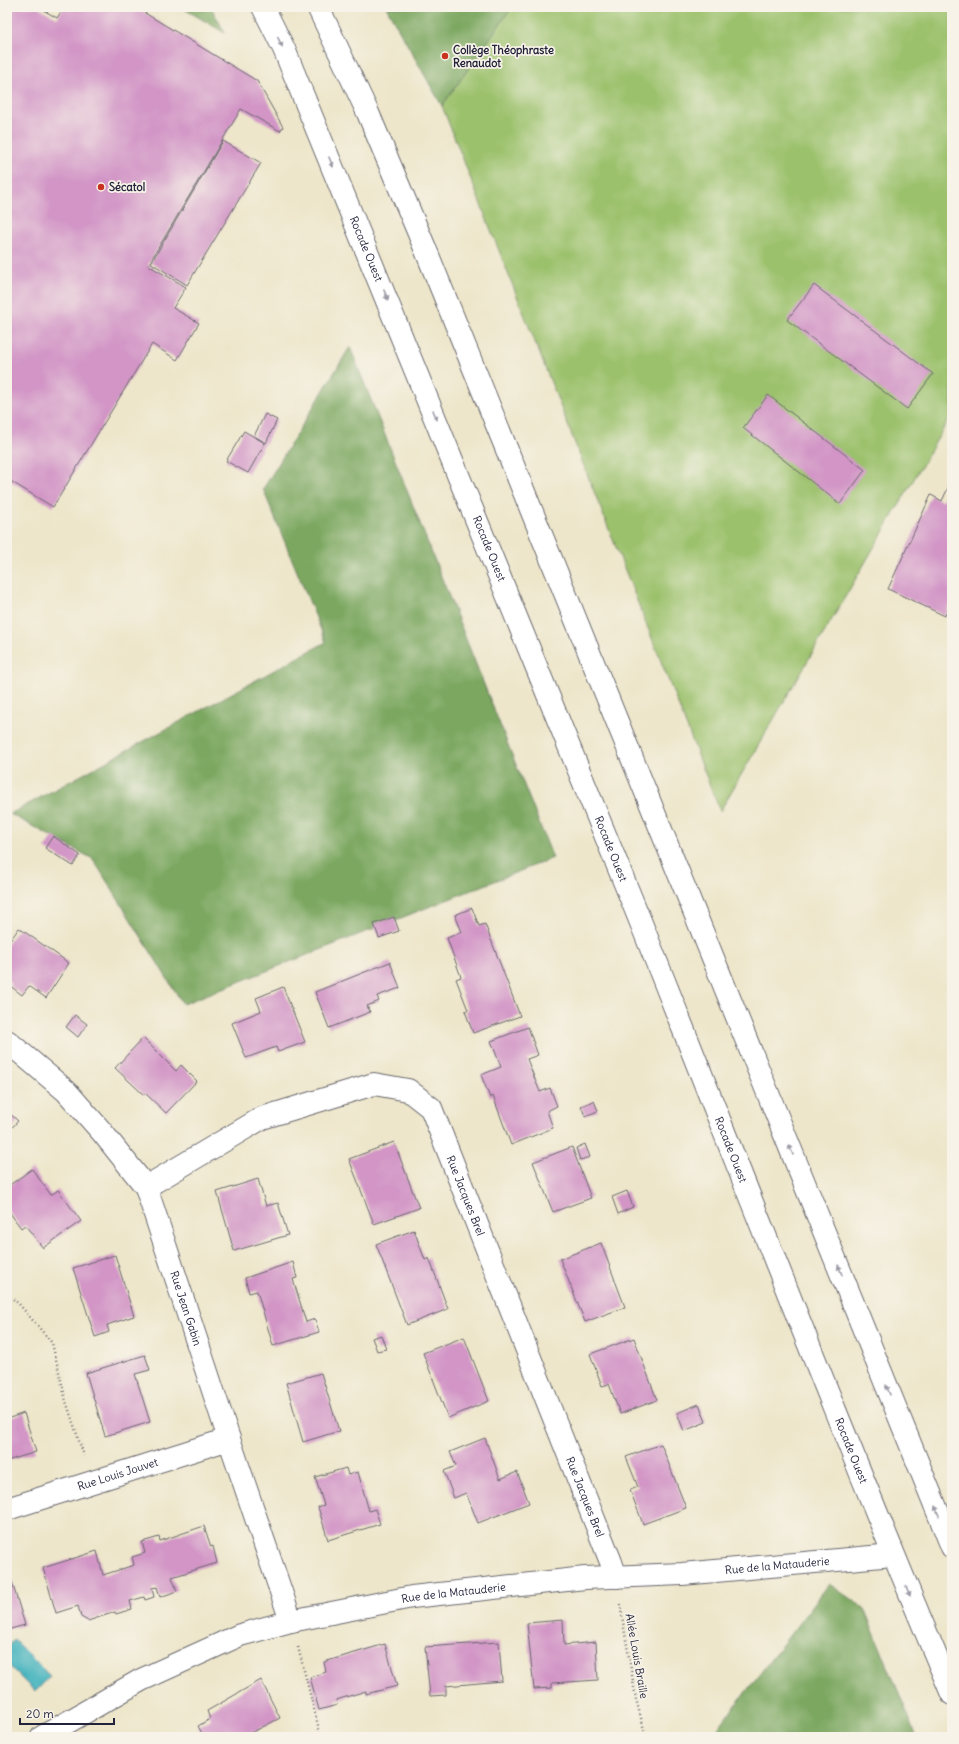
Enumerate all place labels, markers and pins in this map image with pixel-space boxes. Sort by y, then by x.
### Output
place label: Collège Théophraste Renaudot [453,43,554,70]
marker: Collège Théophraste Renaudot [440,51,450,61]
place label: Sécatol [109,180,145,194]
marker: Sécatol [96,182,106,192]

